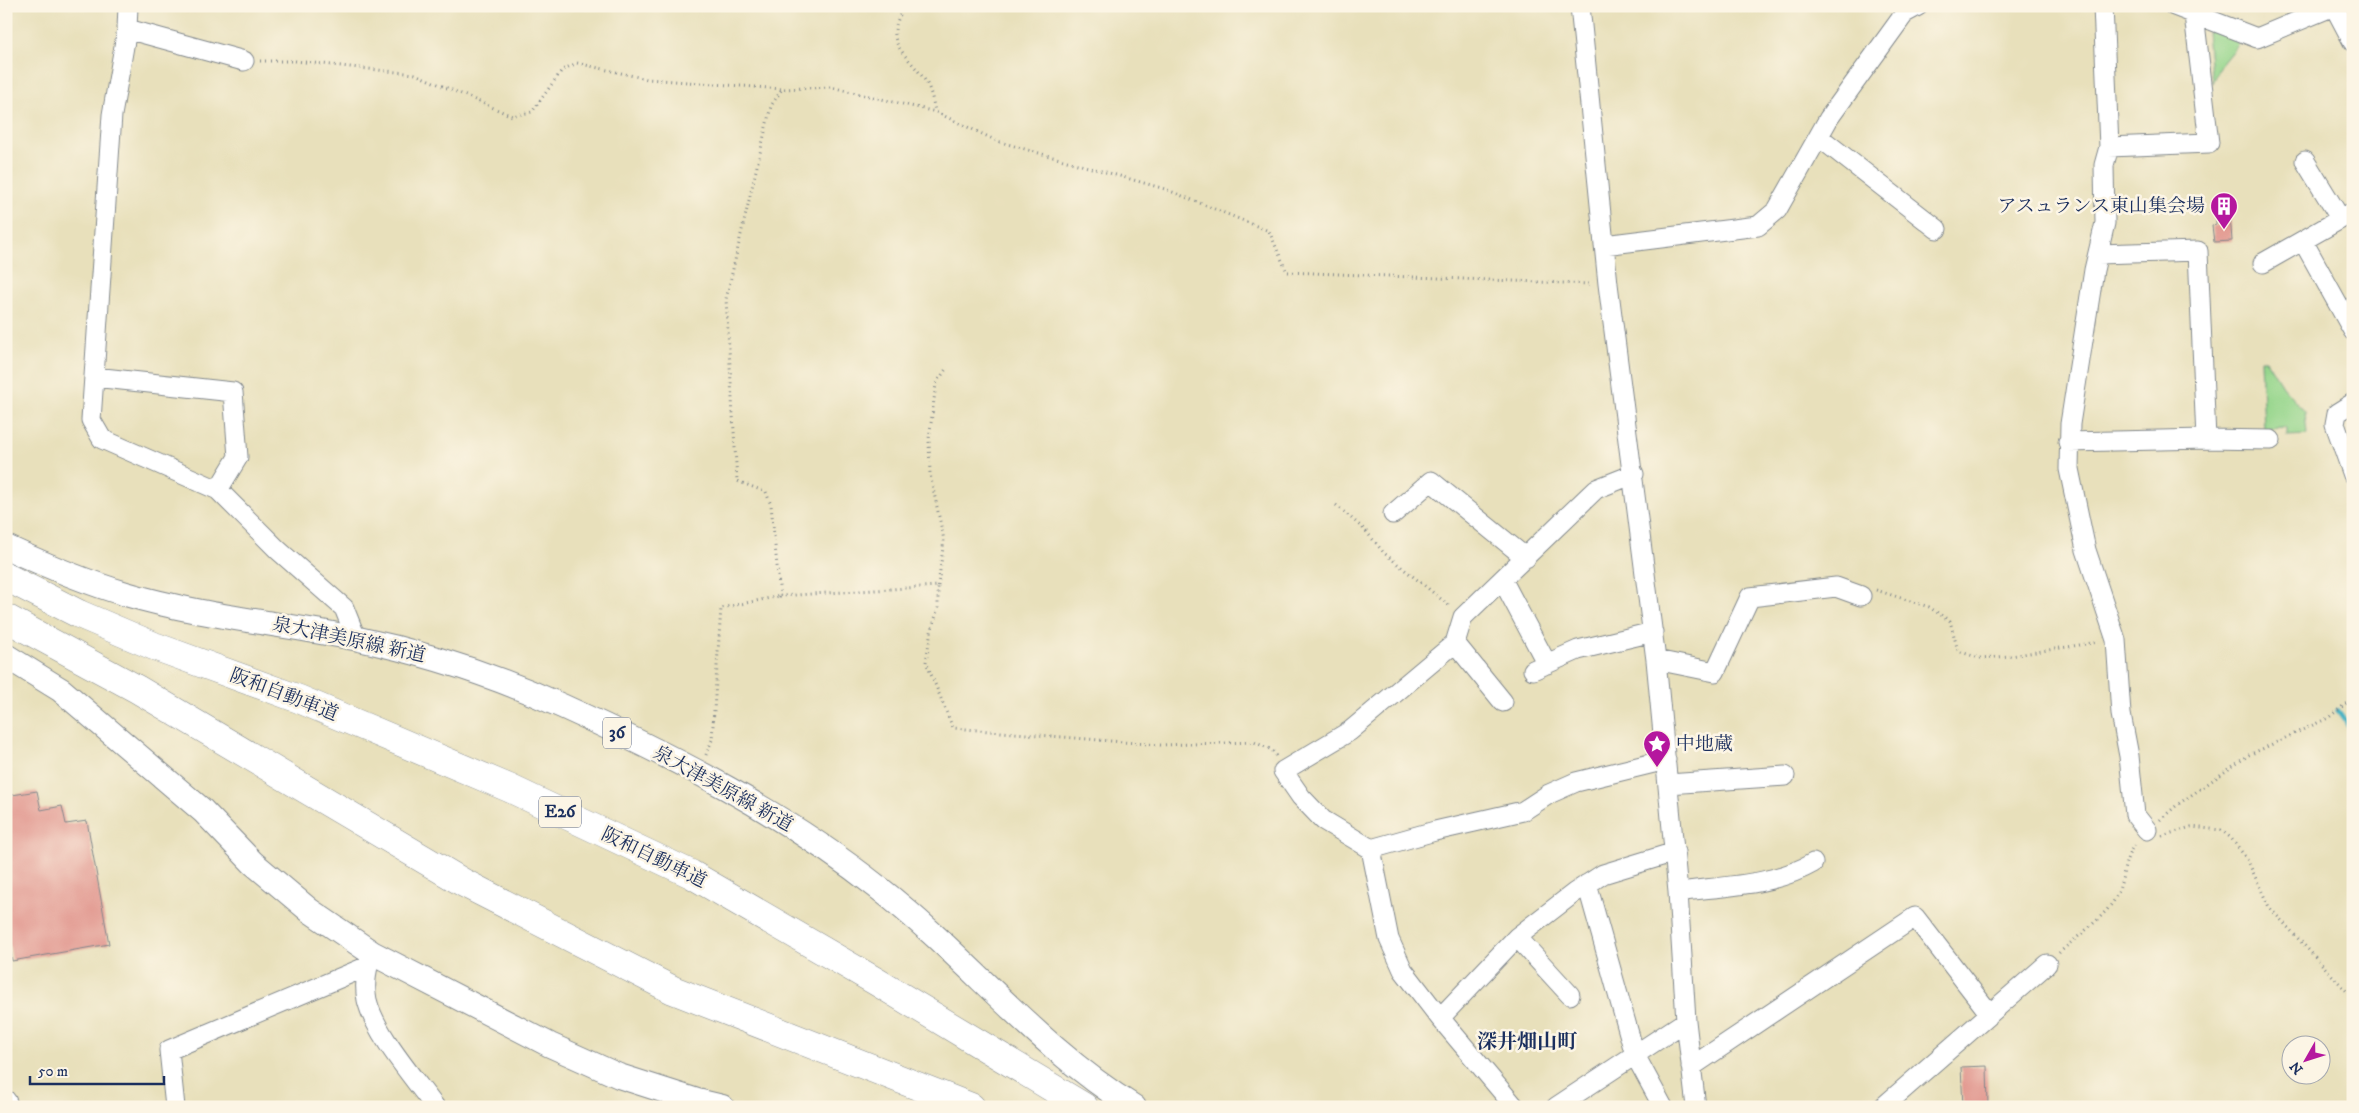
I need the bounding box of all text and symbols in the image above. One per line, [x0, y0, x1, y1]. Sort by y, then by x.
building icon: アスュランス東山集会場 [2209, 191, 2239, 230]
place label: アスュランス東山集会場 [1998, 195, 2205, 218]
street label: 泉大津美原線 新道 [270, 613, 428, 667]
street label: 阪和自動車道 [227, 664, 341, 726]
road number: 36 [603, 718, 631, 748]
place icon: 中地蔵 [1642, 729, 1672, 768]
place label: 中地蔵 [1676, 733, 1733, 756]
street label: 泉大津美原線 新道 [649, 741, 797, 837]
road number: E26 [539, 796, 581, 828]
street label: 阪和自動車道 [598, 823, 710, 893]
district label: 深井畑山町 [1477, 1030, 1578, 1055]
north arrow [2282, 1036, 2332, 1086]
scale bar [30, 1053, 164, 1085]
text: N [2286, 1057, 2307, 1078]
text: 50 m [38, 1062, 68, 1081]

